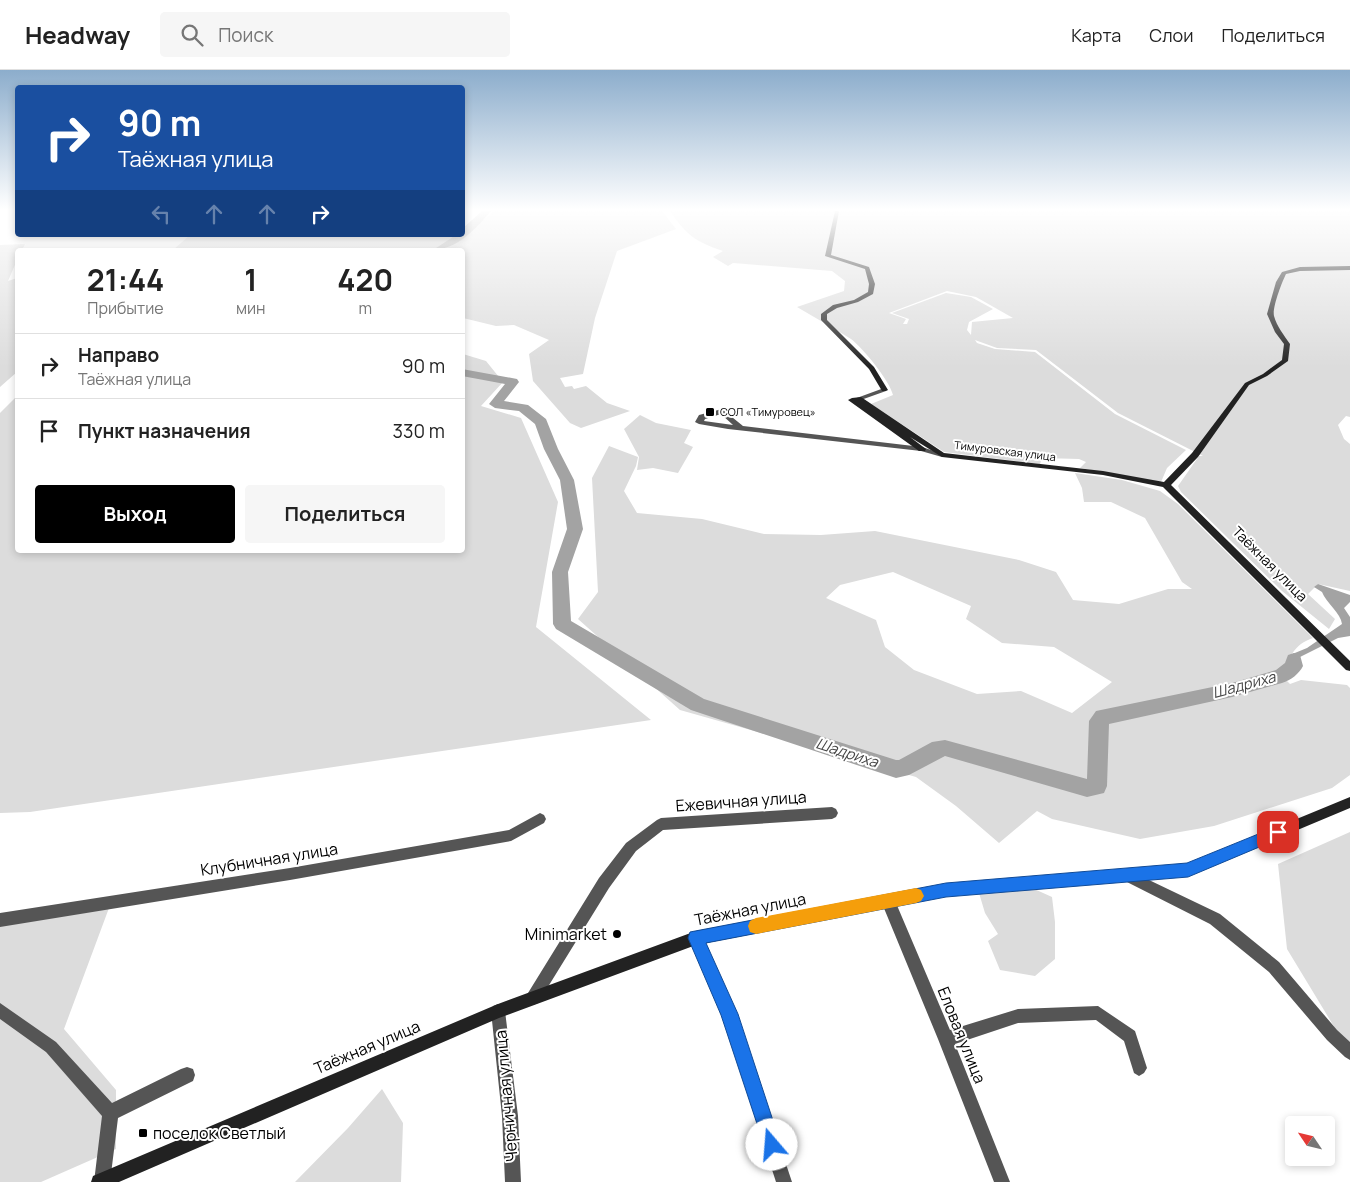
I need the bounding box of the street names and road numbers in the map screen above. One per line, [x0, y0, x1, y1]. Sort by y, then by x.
street label: Тимуровская улица [953, 437, 1057, 464]
street label: Таёжная улица [1229, 522, 1312, 605]
street label: Ежевичная улица [675, 785, 807, 817]
street label: Клубничная улица [199, 837, 339, 881]
street label: Таёжная улица [692, 887, 808, 931]
street label: Еловая улица [933, 983, 991, 1087]
street label: Таёжная улица [311, 1015, 423, 1079]
street label: Черничная улица [489, 1029, 523, 1163]

